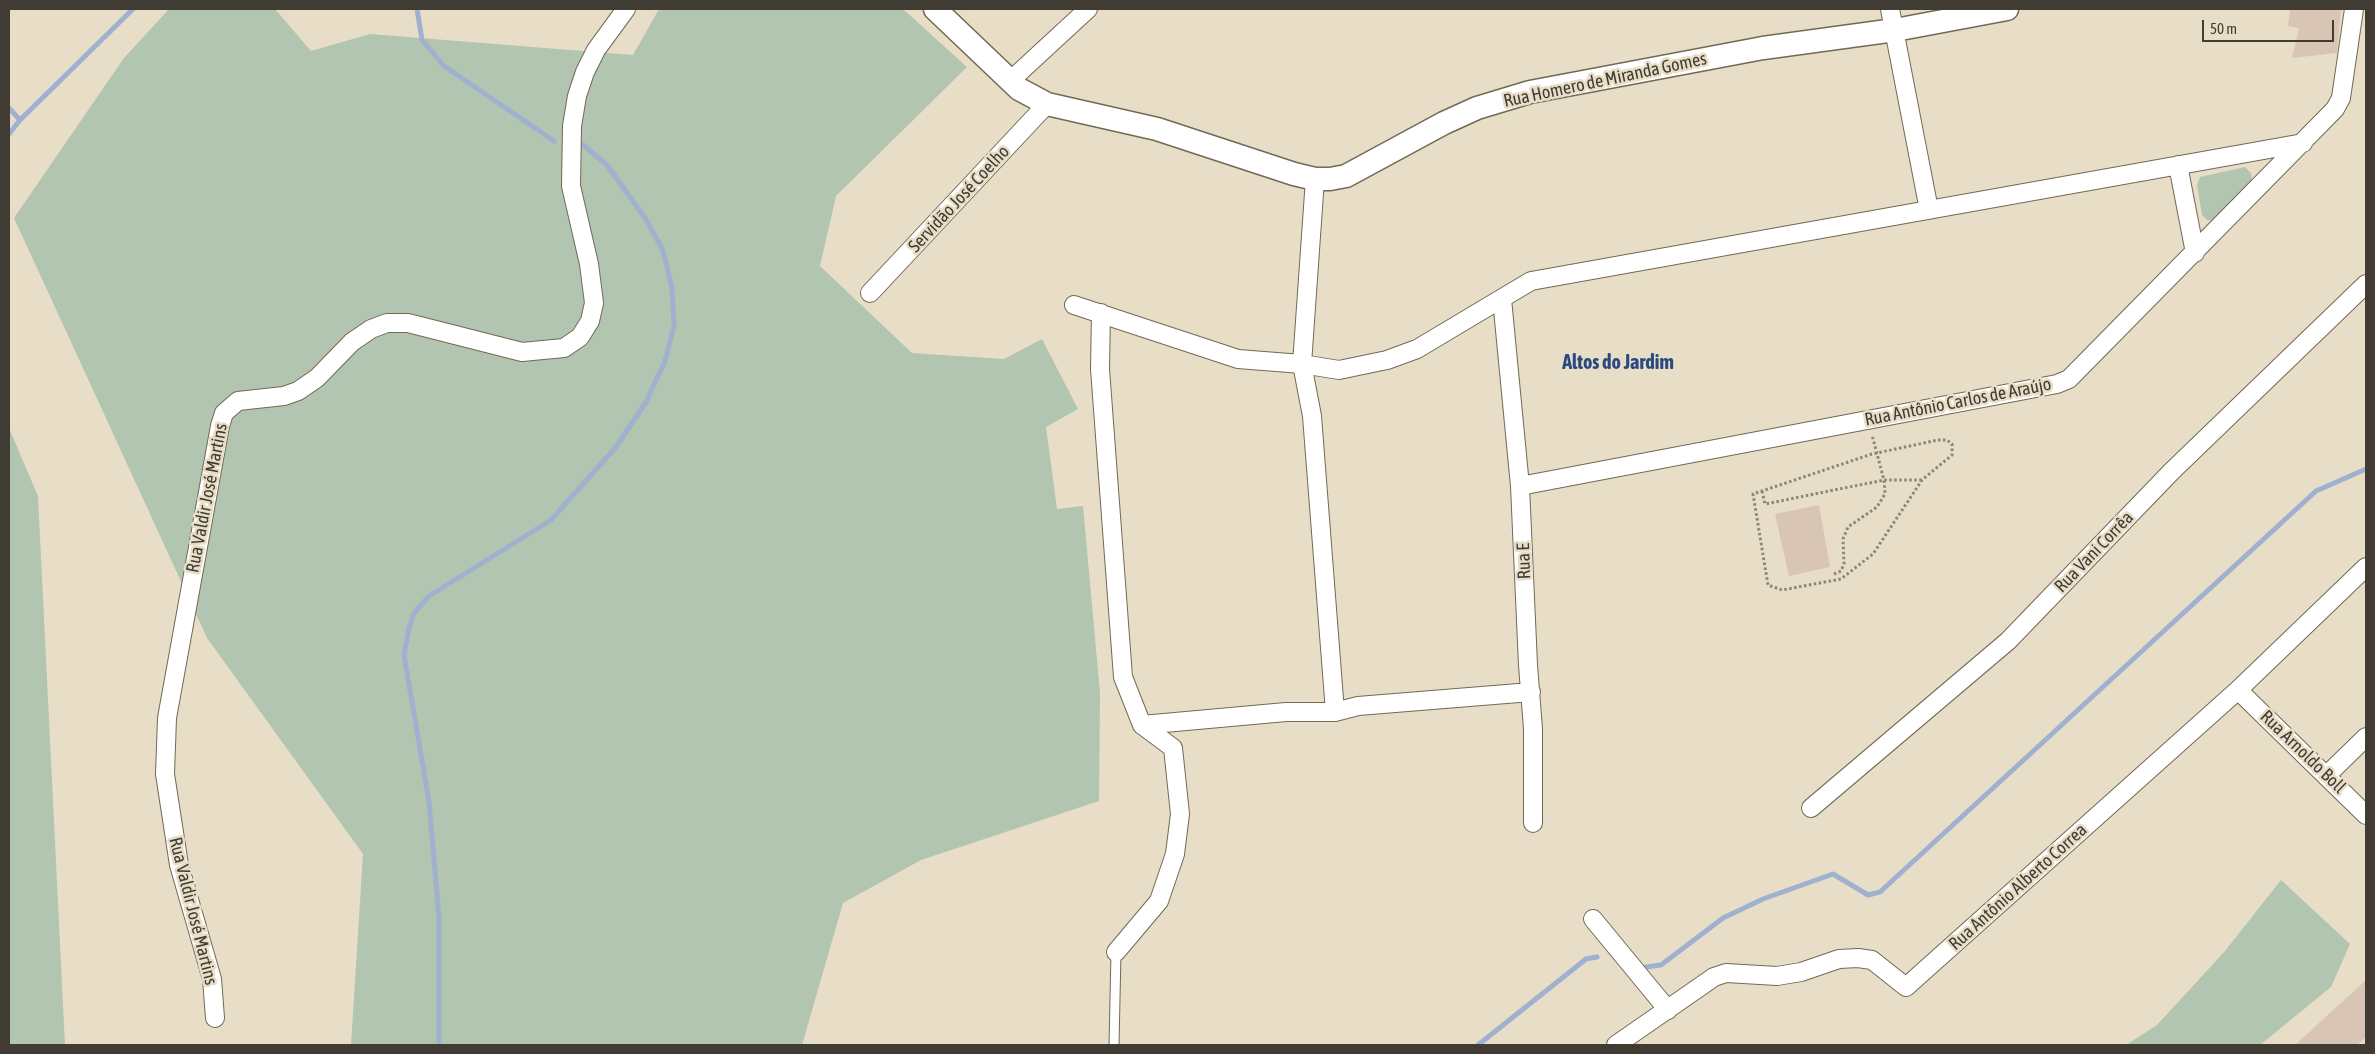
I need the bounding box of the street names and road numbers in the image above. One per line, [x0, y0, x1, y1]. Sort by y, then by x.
street label: Rua Homero de Miranda Gomes [1501, 48, 1709, 112]
street label: Servidão José Coelho [904, 141, 1014, 257]
street label: Rua Antônio Carlos de Araújo [1863, 373, 2053, 431]
street label: Rua Valdir José Martins [182, 422, 232, 574]
street label: Rua Vani Corrêa [2050, 507, 2138, 597]
street label: Rua E [1513, 543, 1535, 579]
street label: Rua Arnoldo Boll [2256, 706, 2350, 798]
street label: Rua Antônio Alberto Correa [1944, 819, 2092, 955]
street label: Rua Valdir José Martins [164, 835, 222, 987]

